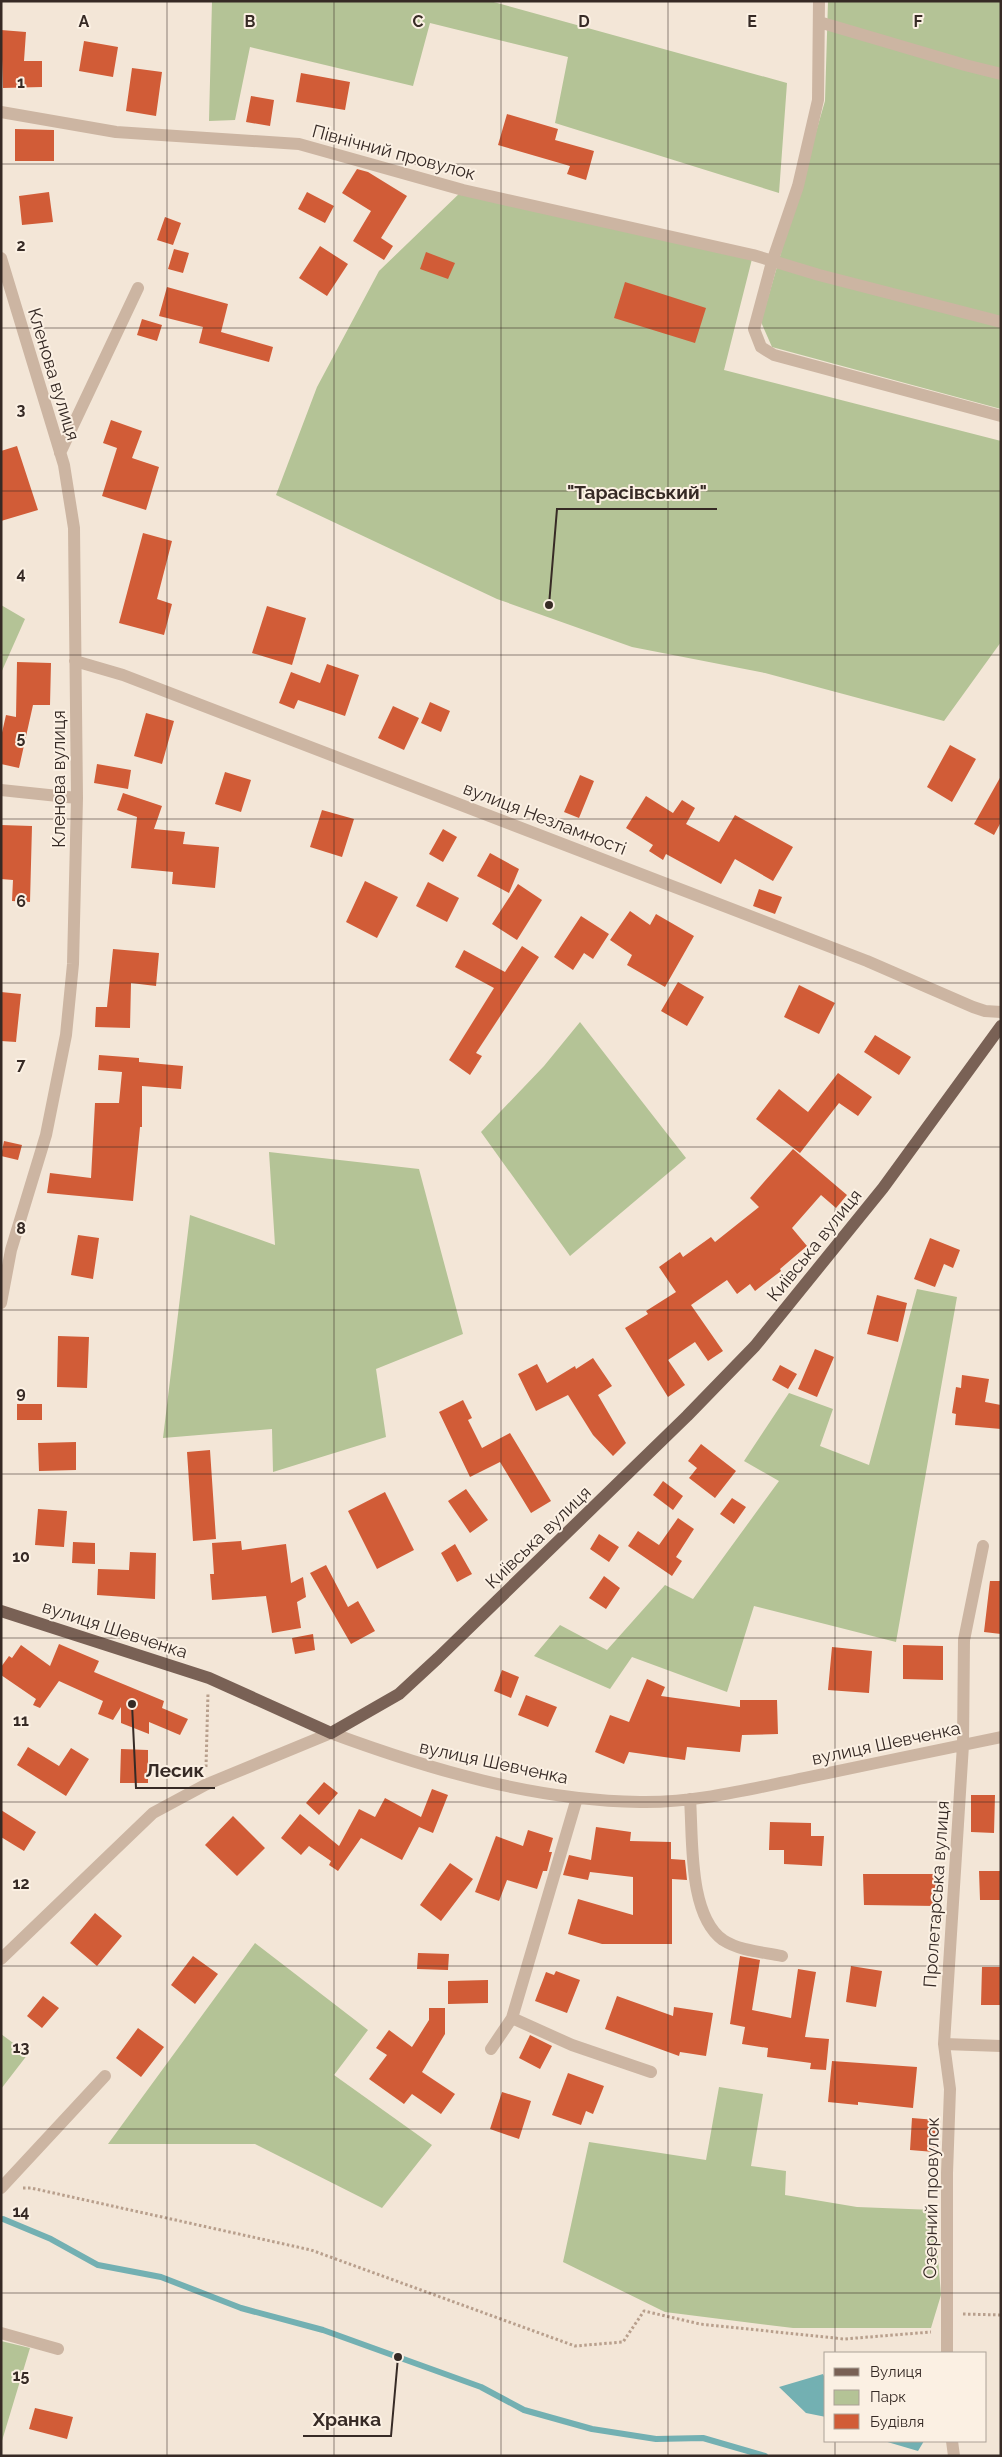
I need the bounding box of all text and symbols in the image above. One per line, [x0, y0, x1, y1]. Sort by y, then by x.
text: A [79, 12, 90, 31]
text: B [245, 12, 256, 31]
text: C [413, 12, 424, 31]
text: D [578, 12, 590, 31]
text: E [747, 12, 757, 31]
text: F [913, 12, 923, 31]
text: 1 [17, 73, 25, 92]
street label: Північний провулок [310, 120, 478, 184]
text: 2 [16, 236, 26, 255]
street label: Кленова вулиця [24, 305, 84, 443]
text: 3 [17, 400, 26, 419]
callout: "Тарасівський" [557, 475, 717, 509]
text: "Тарасівський" [567, 481, 707, 503]
text: 4 [16, 564, 26, 583]
street label: Кленова вулиця [48, 710, 69, 848]
text: 5 [17, 728, 26, 747]
street label: вулиця Незламності [461, 777, 629, 859]
text: 6 [16, 892, 26, 911]
text: 7 [17, 1055, 26, 1074]
street label: Київська вулиця [762, 1185, 866, 1305]
text: 8 [16, 1219, 26, 1238]
text: 9 [16, 1383, 26, 1402]
street label: Київська вулиця [481, 1481, 595, 1593]
text: 10 [12, 1547, 30, 1566]
street label: вулиця Шевченка [40, 1596, 190, 1662]
text: 11 [13, 1711, 29, 1730]
street label: вулиця Шевченка [810, 1717, 962, 1769]
street label: вулиця Шевченка [418, 1736, 570, 1788]
callout: Лесик [136, 1754, 215, 1788]
text: Лесик [146, 1759, 204, 1781]
street label: Пролетарська вулиця [919, 1800, 953, 1988]
text: 12 [13, 1874, 29, 1893]
text: 13 [13, 2038, 29, 2057]
street label: Озерний провулок [919, 2117, 943, 2279]
text: 14 [12, 2202, 30, 2221]
legend [824, 2352, 987, 2442]
text: Вулиця [870, 2363, 922, 2381]
text: 15 [13, 2366, 30, 2385]
text: Парк [870, 2388, 906, 2406]
callout: Хранка [303, 2402, 391, 2436]
text: Хранка [312, 2408, 381, 2430]
text: Будівля [870, 2413, 924, 2431]

